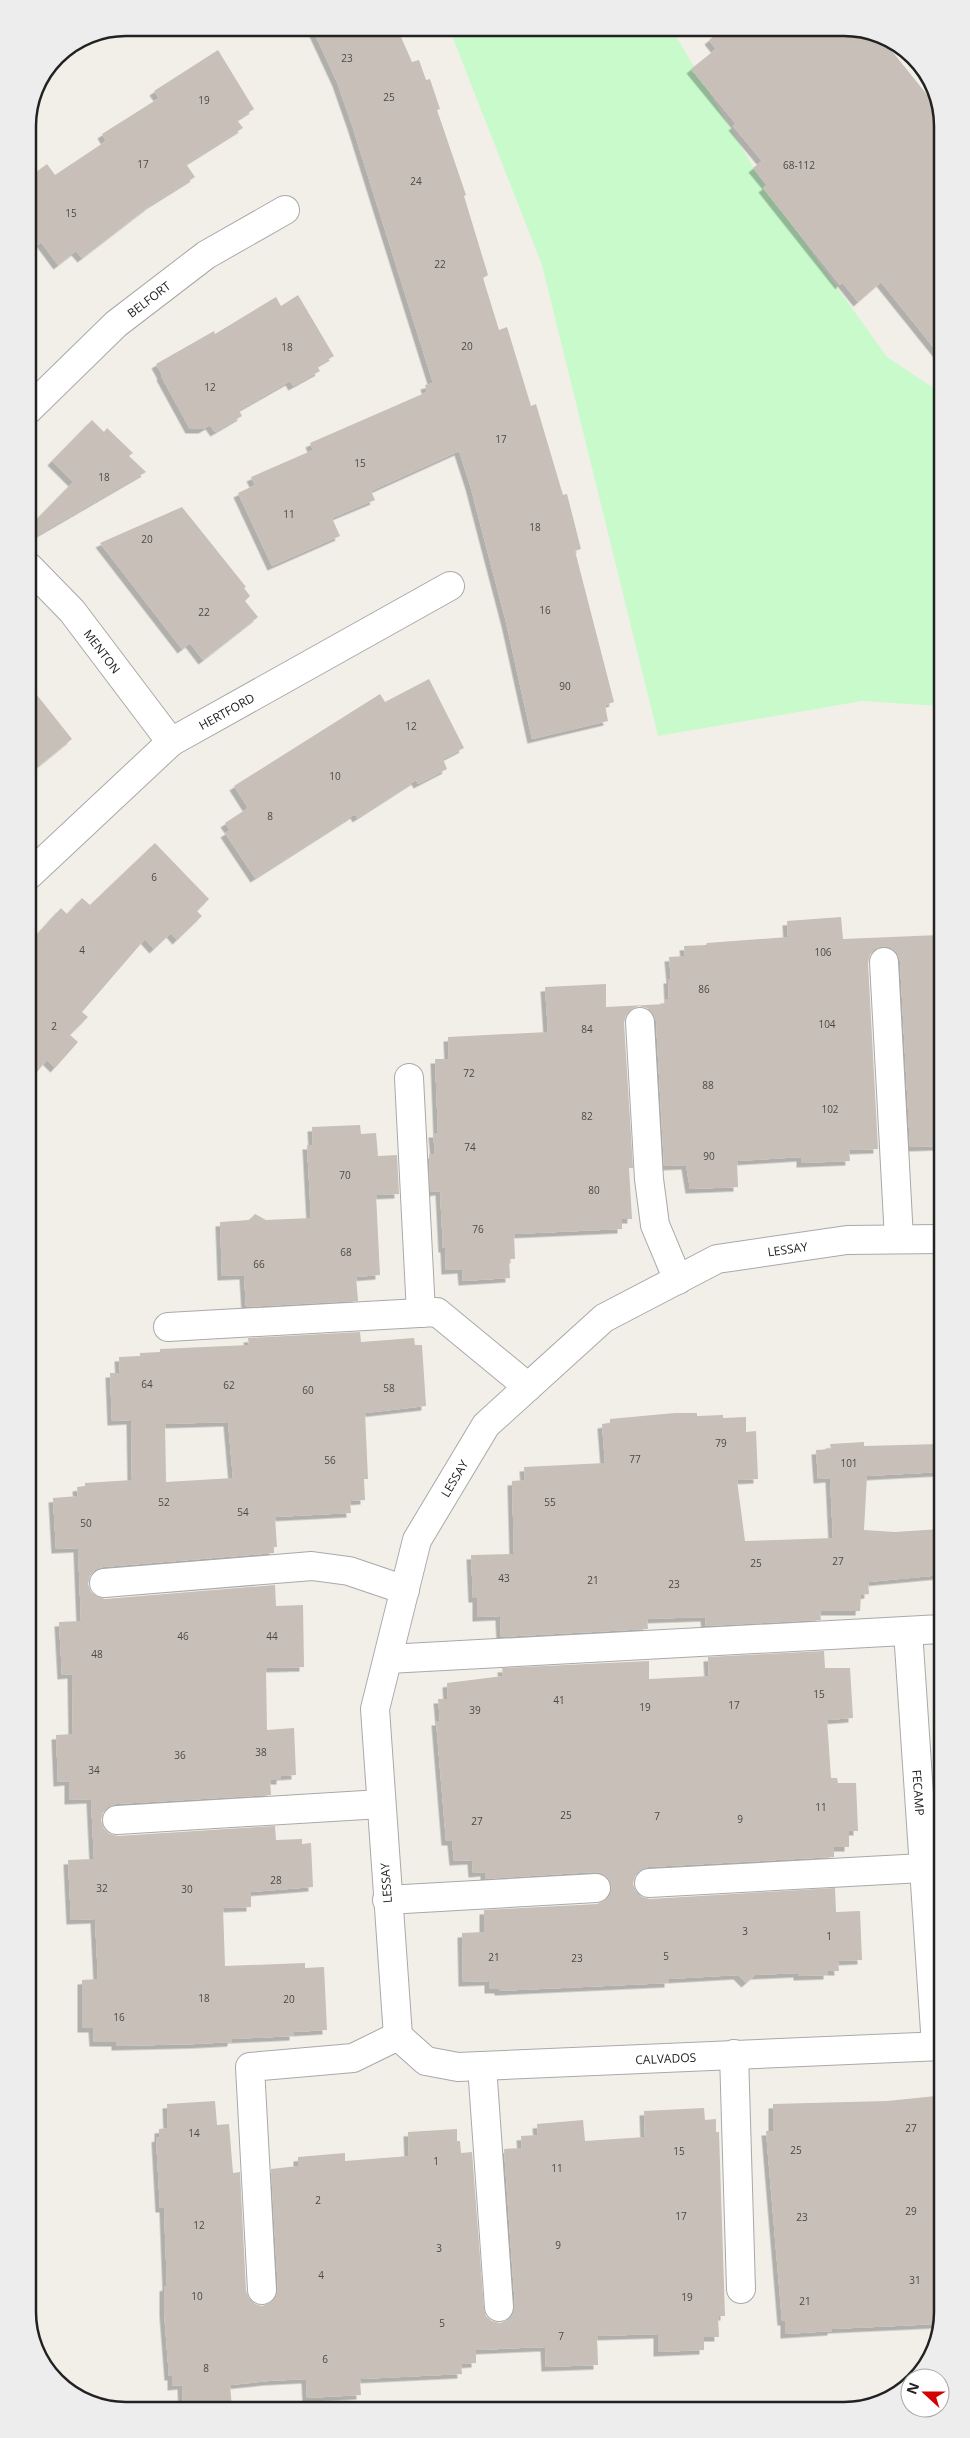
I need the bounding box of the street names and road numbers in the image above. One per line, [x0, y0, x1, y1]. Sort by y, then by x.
street label: BELFORT [123, 277, 174, 321]
street label: MENTON [80, 626, 125, 677]
street label: HERTFORD [196, 689, 257, 733]
street label: LESSAY [766, 1237, 809, 1260]
street label: LESSAY [436, 1456, 472, 1500]
street label: FECAMP [909, 1769, 929, 1816]
street label: LESSAY [376, 1862, 396, 1904]
street label: CALVADOS [635, 2048, 696, 2068]

